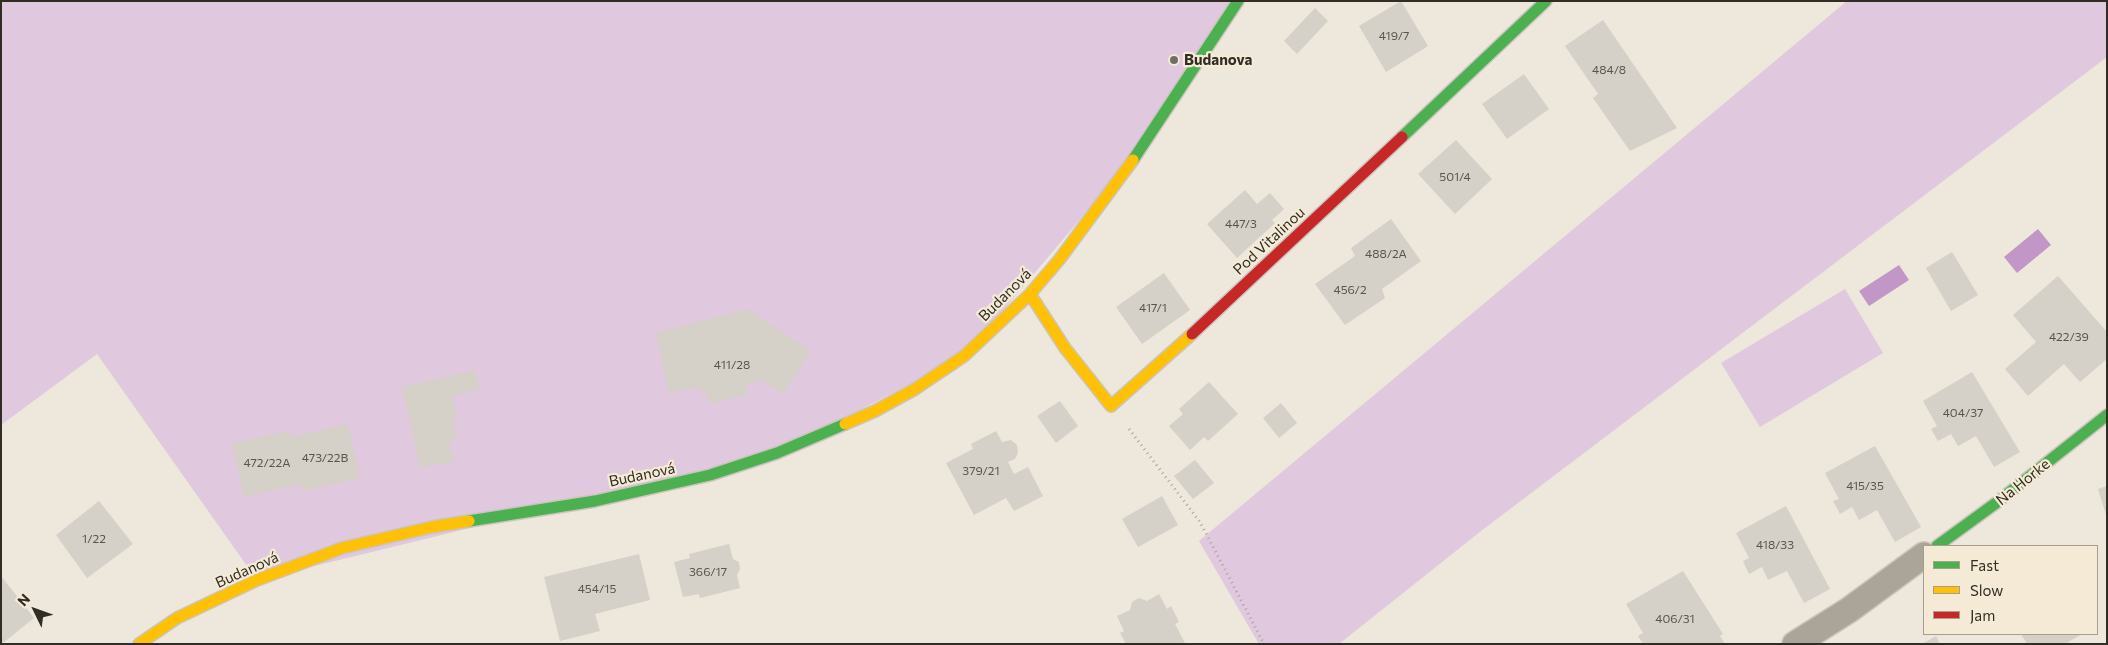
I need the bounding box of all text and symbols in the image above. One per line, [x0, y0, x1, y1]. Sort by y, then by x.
house number: 419/7 [1379, 29, 1409, 43]
place label: Budanova [1184, 51, 1252, 69]
marker: Budanova [1168, 54, 1180, 66]
house number: 484/8 [1592, 63, 1626, 77]
house number: 501/4 [1439, 170, 1471, 184]
street label: Pod Vitalinou [1229, 203, 1309, 279]
house number: 447/3 [1225, 217, 1257, 231]
house number: 488/2A [1365, 247, 1407, 261]
street label: Budanová [975, 265, 1035, 325]
house number: 456/2 [1333, 283, 1367, 297]
house number: 417/1 [1139, 301, 1167, 315]
house number: 422/39 [2049, 330, 2089, 344]
house number: 411/28 [714, 358, 750, 372]
house number: 404/37 [1943, 406, 1983, 420]
house number: 473/22B [302, 451, 348, 465]
street label: Na Horke [1992, 455, 2054, 509]
house number: 472/22A [244, 456, 290, 470]
street label: Budanová [607, 459, 677, 491]
house number: 379/21 [962, 464, 1000, 478]
house number: 415/35 [1846, 479, 1884, 493]
house number: 1/22 [82, 532, 106, 546]
house number: 418/33 [1756, 538, 1794, 552]
legend [1923, 545, 2098, 635]
street label: Budanová [213, 548, 281, 592]
text: Fast [1970, 556, 1999, 574]
house number: 366/17 [689, 565, 727, 579]
text: Slow [1970, 581, 2003, 599]
house number: 454/15 [578, 582, 616, 596]
north arrow [10, 585, 60, 635]
text: N [14, 590, 33, 609]
text: Jam [1970, 606, 1995, 624]
house number: 406/31 [1655, 612, 1695, 626]

